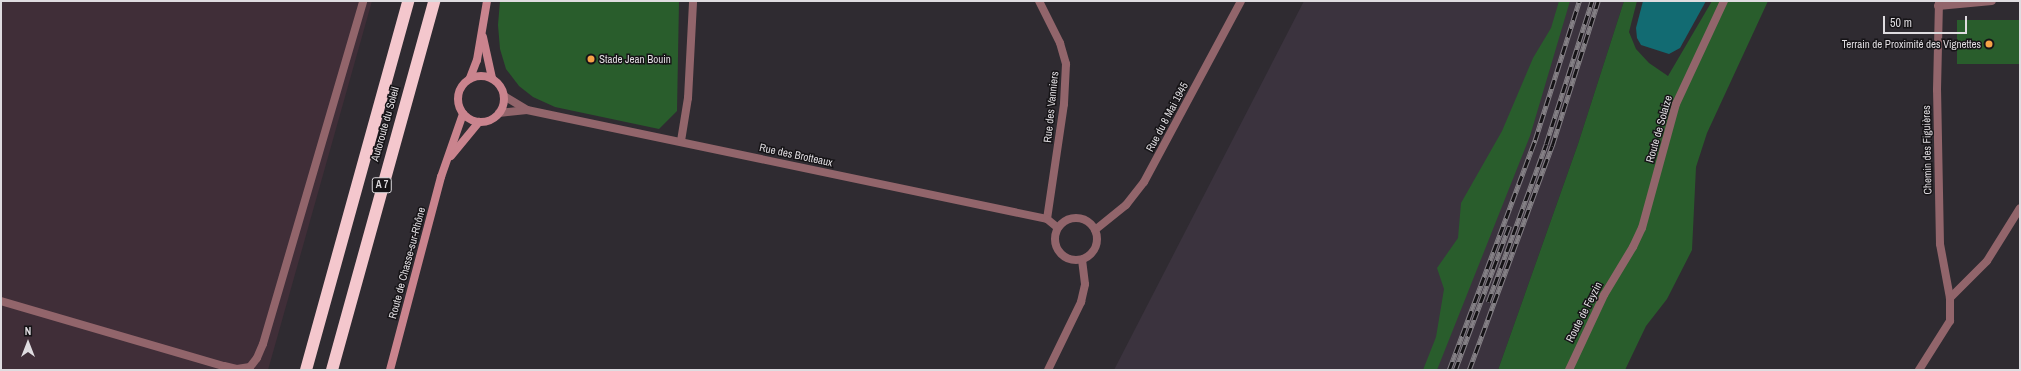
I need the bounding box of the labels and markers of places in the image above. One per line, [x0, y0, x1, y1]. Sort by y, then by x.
place label: Terrain de Proximité des Vignettes [1842, 37, 1981, 51]
marker: Terrain de Proximité des Vignettes [1984, 39, 1994, 49]
place label: Stade Jean Bouin [599, 52, 671, 66]
marker: Stade Jean Bouin [586, 54, 596, 64]

